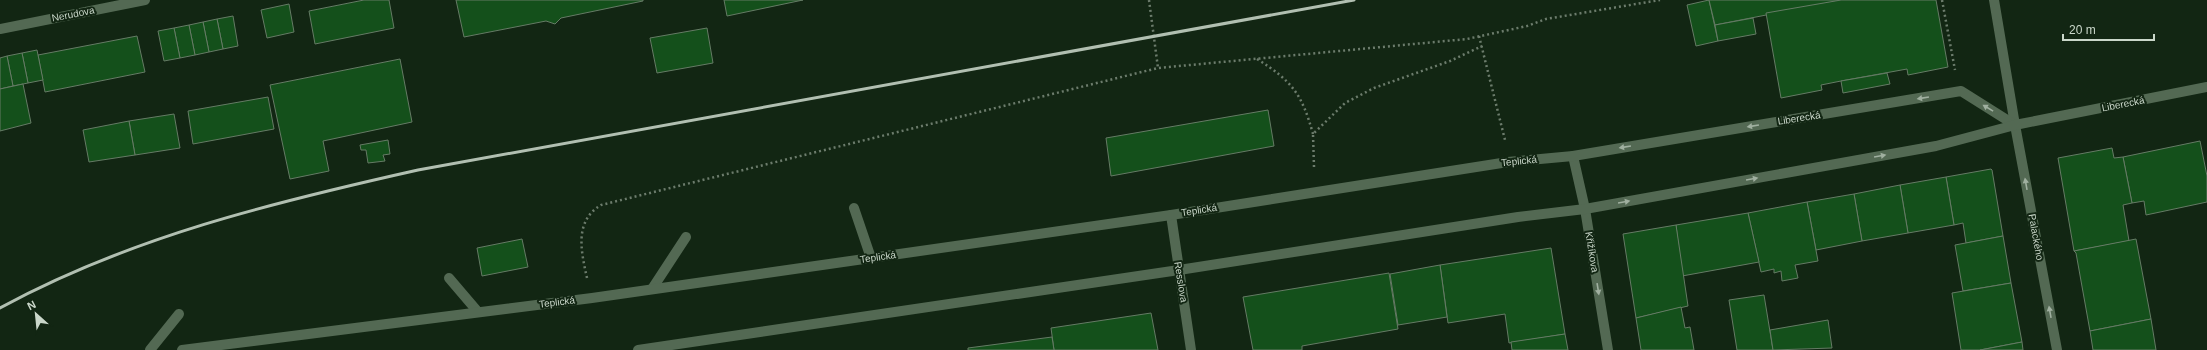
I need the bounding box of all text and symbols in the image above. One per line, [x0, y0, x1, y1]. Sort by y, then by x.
street label: Nerudova [51, 4, 96, 24]
scale bar [2063, 16, 2154, 42]
text: 20 m [2069, 23, 2096, 37]
street label: Liberecká [2101, 94, 2146, 114]
one-way arrow [1916, 95, 1929, 101]
one-way arrow [1983, 104, 1993, 112]
street label: Liberecká [1777, 109, 1822, 127]
one-way arrow [1747, 123, 1759, 129]
one-way arrow [1618, 144, 1631, 150]
one-way arrow [1874, 153, 1886, 159]
street label: Teplická [1500, 154, 1538, 168]
one-way arrow [1746, 176, 1758, 182]
one-way arrow [2023, 178, 2029, 190]
one-way arrow [1618, 199, 1630, 205]
street label: Teplická [1180, 202, 1218, 218]
street label: Palackého [2027, 213, 2046, 261]
street label: Křižíkova [1583, 231, 1601, 274]
street label: Teplická [859, 249, 897, 265]
street label: Resslova [1172, 261, 1190, 304]
one-way arrow [1595, 283, 1601, 295]
north arrow [16, 294, 56, 334]
street label: Teplická [538, 294, 576, 310]
text: N [25, 298, 38, 312]
one-way arrow [2047, 306, 2053, 318]

